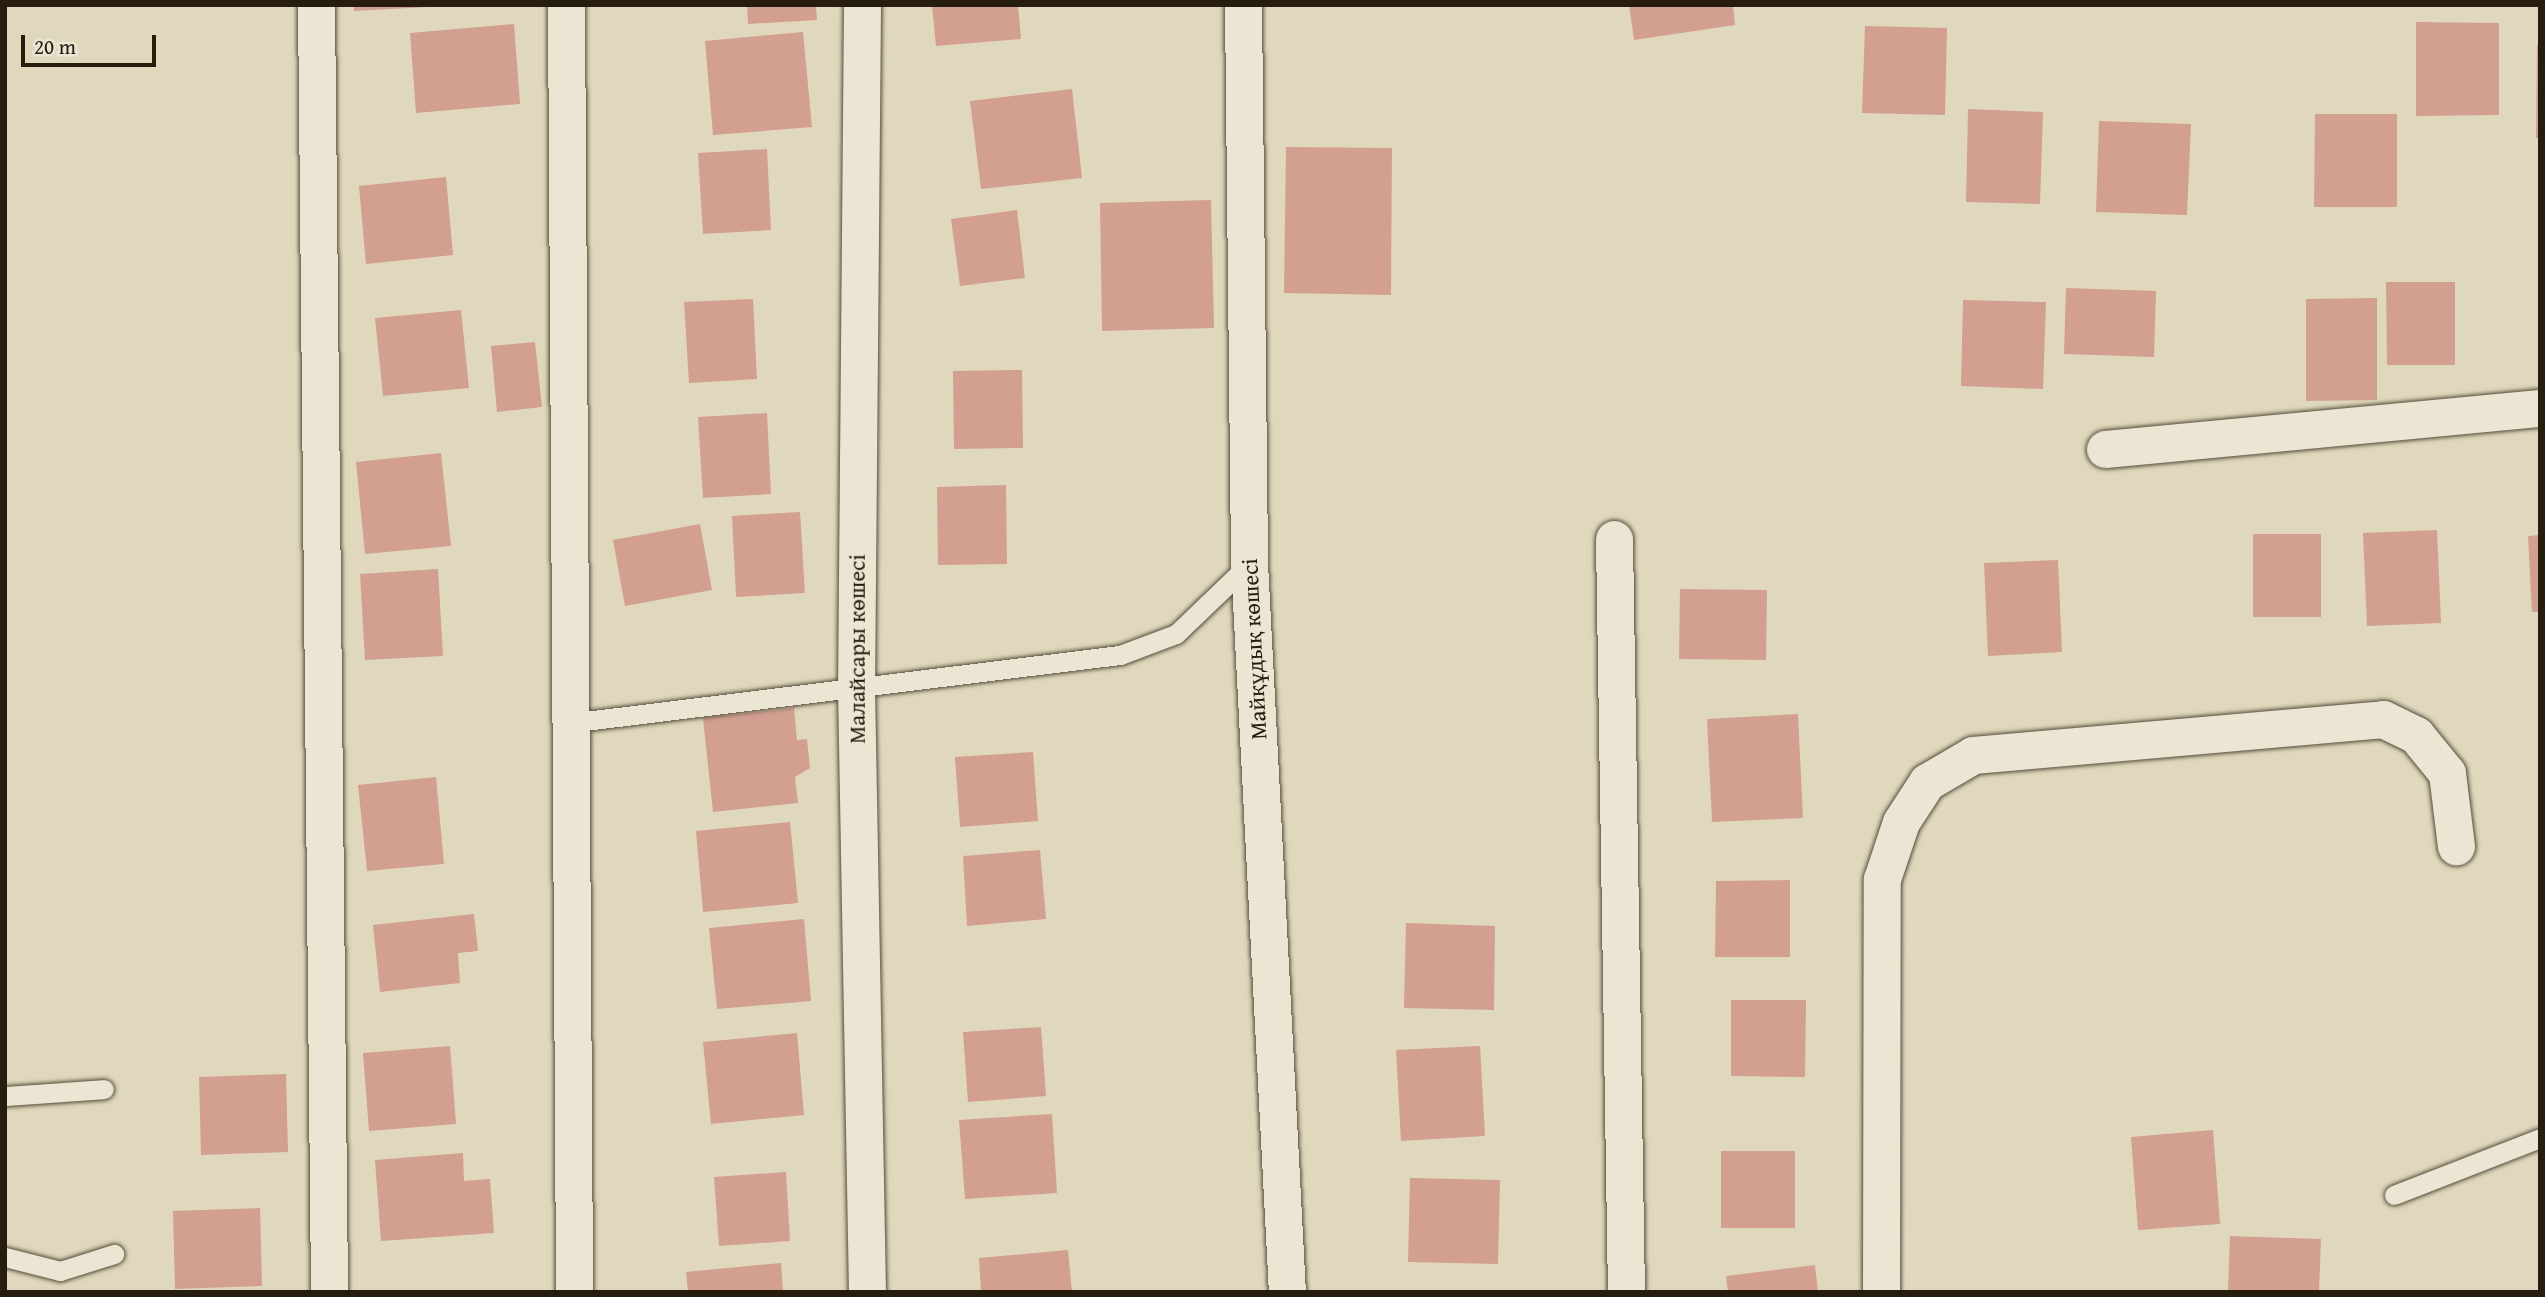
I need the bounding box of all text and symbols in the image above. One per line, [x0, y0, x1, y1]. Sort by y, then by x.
scale bar [24, 21, 159, 65]
text: 20 m [34, 31, 76, 62]
street label: Малайсары көшесі [843, 554, 871, 744]
street label: Майқұдық көшесі [1235, 558, 1273, 740]

